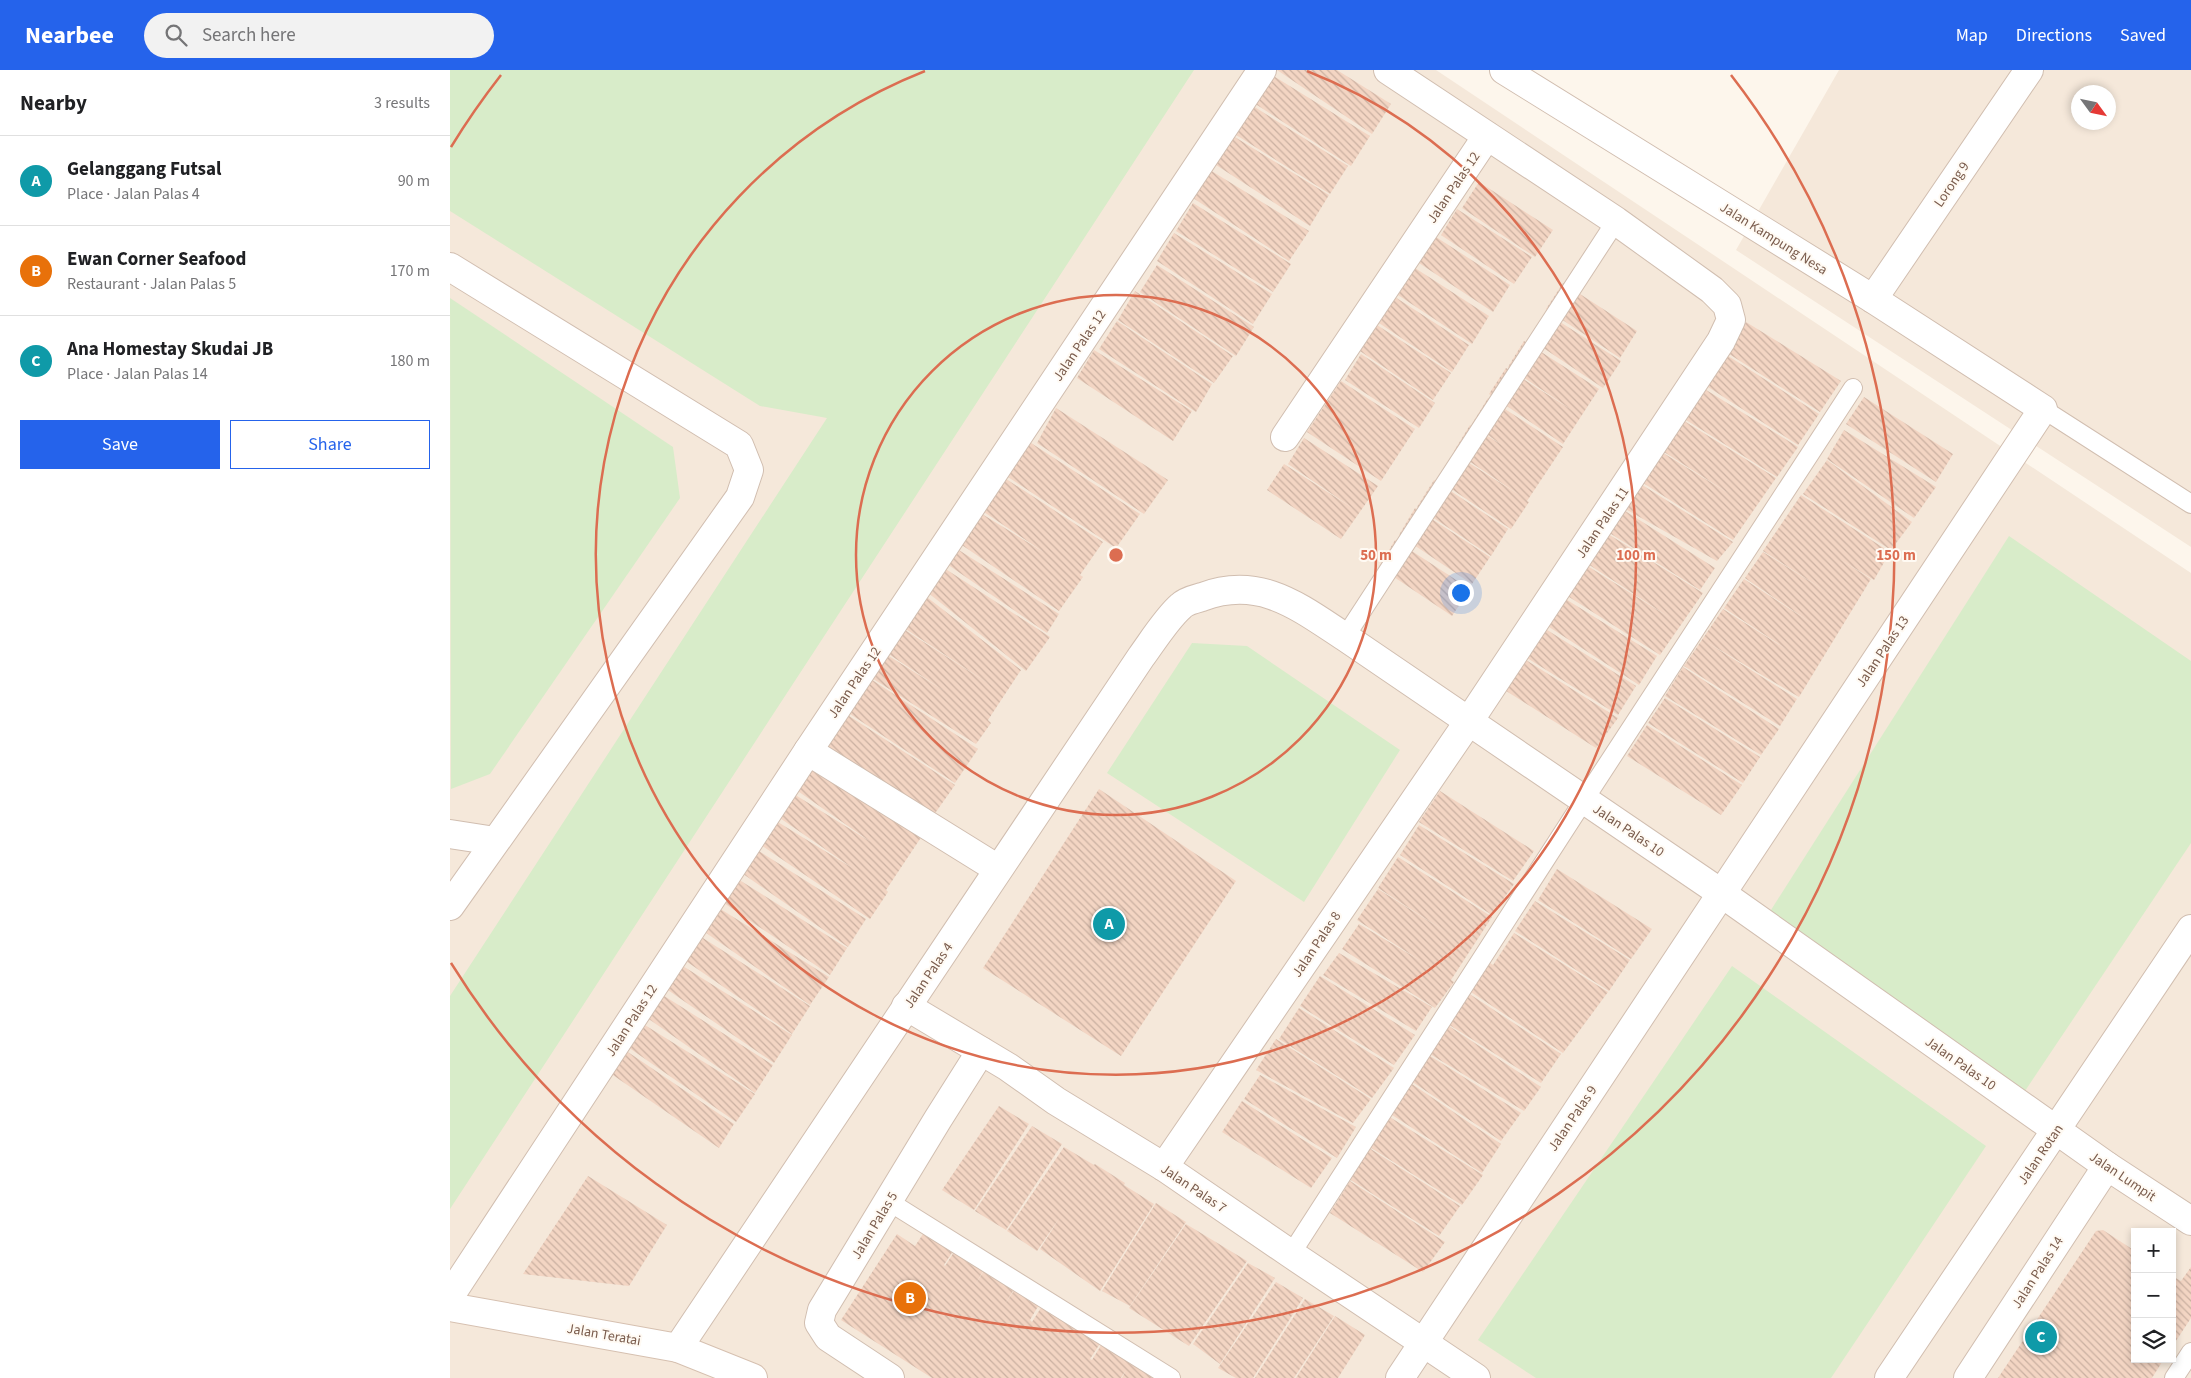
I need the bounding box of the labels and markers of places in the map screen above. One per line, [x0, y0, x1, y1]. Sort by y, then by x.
centre of rings [1107, 546, 1125, 564]
pin: A [1093, 905, 1125, 943]
pin: B [894, 1279, 926, 1317]
pin: C [2025, 1318, 2057, 1356]

